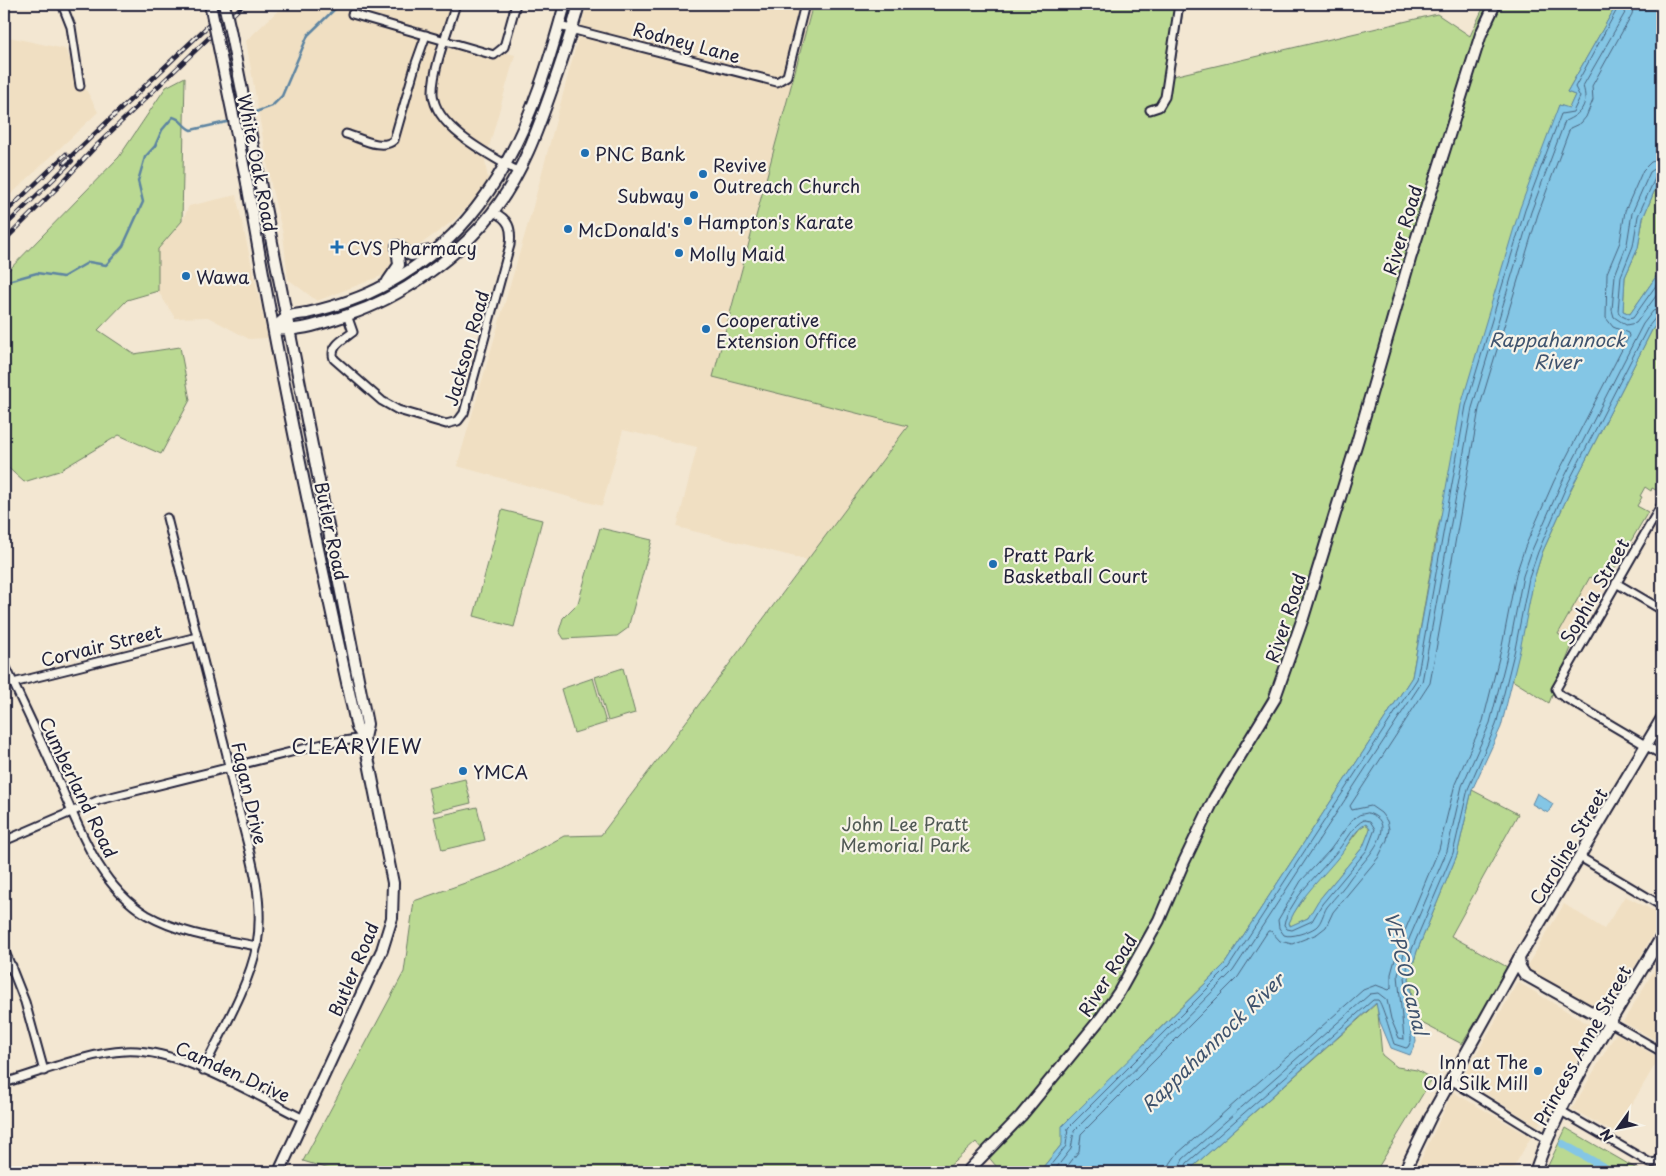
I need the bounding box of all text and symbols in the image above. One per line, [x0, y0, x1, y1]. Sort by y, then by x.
street label: Rodney Lane [630, 15, 744, 69]
street label: White Oak Road [231, 92, 285, 234]
place label: PNC Bank [595, 140, 686, 167]
marker: PNC Bank [579, 147, 591, 159]
place label: Revive Outreach Church [713, 151, 860, 199]
marker: Revive Outreach Church [697, 168, 709, 180]
place label: Subway [617, 182, 684, 209]
street label: River Road [1376, 182, 1428, 278]
marker: Subway [688, 189, 700, 201]
place label: Hampton's Karate [698, 208, 854, 235]
marker: Hampton's Karate [682, 215, 694, 227]
place label: McDonald's [578, 216, 679, 243]
marker: McDonald's [562, 223, 574, 235]
place label: CVS Pharmacy [347, 234, 477, 261]
place label: Molly Maid [689, 240, 785, 267]
marker: CVS Pharmacy [331, 241, 343, 253]
marker: Molly Maid [673, 247, 685, 259]
place label: Wawa [196, 263, 250, 290]
marker: Wawa [180, 270, 192, 282]
street label: Jackson Road [437, 287, 495, 409]
place label: Cooperative Extension Office [716, 306, 857, 354]
marker: Cooperative Extension Office [700, 323, 712, 335]
water label: Rappahannock River [1489, 325, 1626, 375]
street label: Butler Road [308, 479, 356, 583]
street label: Sophia Street [1553, 533, 1635, 649]
place label: Pratt Park Basketball Court [1003, 541, 1148, 589]
marker: Pratt Park Basketball Court [987, 558, 999, 570]
street label: River Road [1258, 570, 1312, 666]
street label: Corvair Street [38, 617, 164, 673]
street label: Cumberland Road [33, 712, 125, 862]
district label: CLEARVIEW [292, 731, 422, 761]
street label: Fagan Drive [225, 739, 275, 847]
place label: YMCA [473, 758, 528, 785]
marker: YMCA [457, 765, 469, 777]
street label: Caroline Street [1522, 782, 1614, 910]
park label: John Lee Pratt Memorial Park [840, 810, 970, 858]
water label: VEPCO Canal [1378, 908, 1437, 1040]
street label: Butler Road [321, 918, 385, 1020]
street label: River Road [1071, 928, 1143, 1022]
street label: Princess Anne Street [1527, 960, 1637, 1130]
water label: Rappahannock River [1134, 965, 1291, 1118]
street label: Camden Drive [171, 1034, 295, 1108]
place label: Inn at The Old Silk Mill [1423, 1048, 1528, 1096]
marker: Inn at The Old Silk Mill [1532, 1065, 1544, 1077]
north arrow [1594, 1104, 1644, 1154]
text: N [1595, 1125, 1619, 1146]

